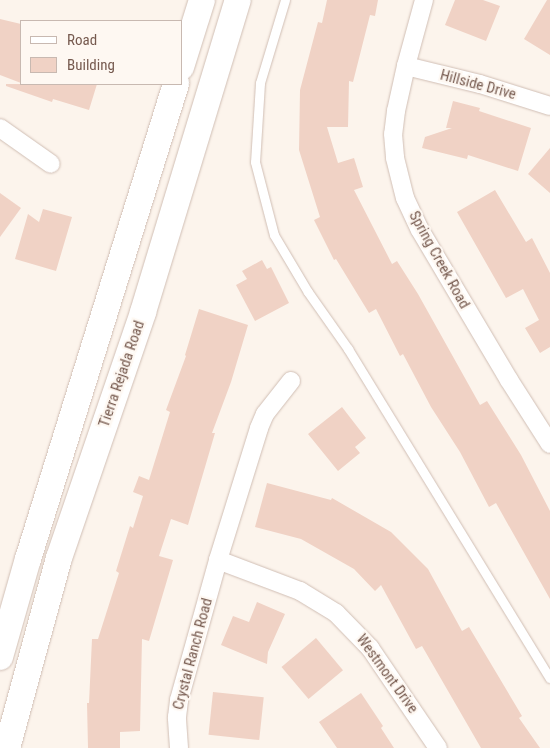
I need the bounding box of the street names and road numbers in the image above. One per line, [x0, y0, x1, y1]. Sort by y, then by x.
street label: Hillside Drive [438, 66, 518, 104]
street label: Spring Creek Road [405, 208, 473, 312]
street label: Tierra Rejada Road [95, 318, 149, 430]
street label: Crystal Ranch Road [169, 596, 217, 712]
street label: Westmont Drive [352, 631, 422, 717]

